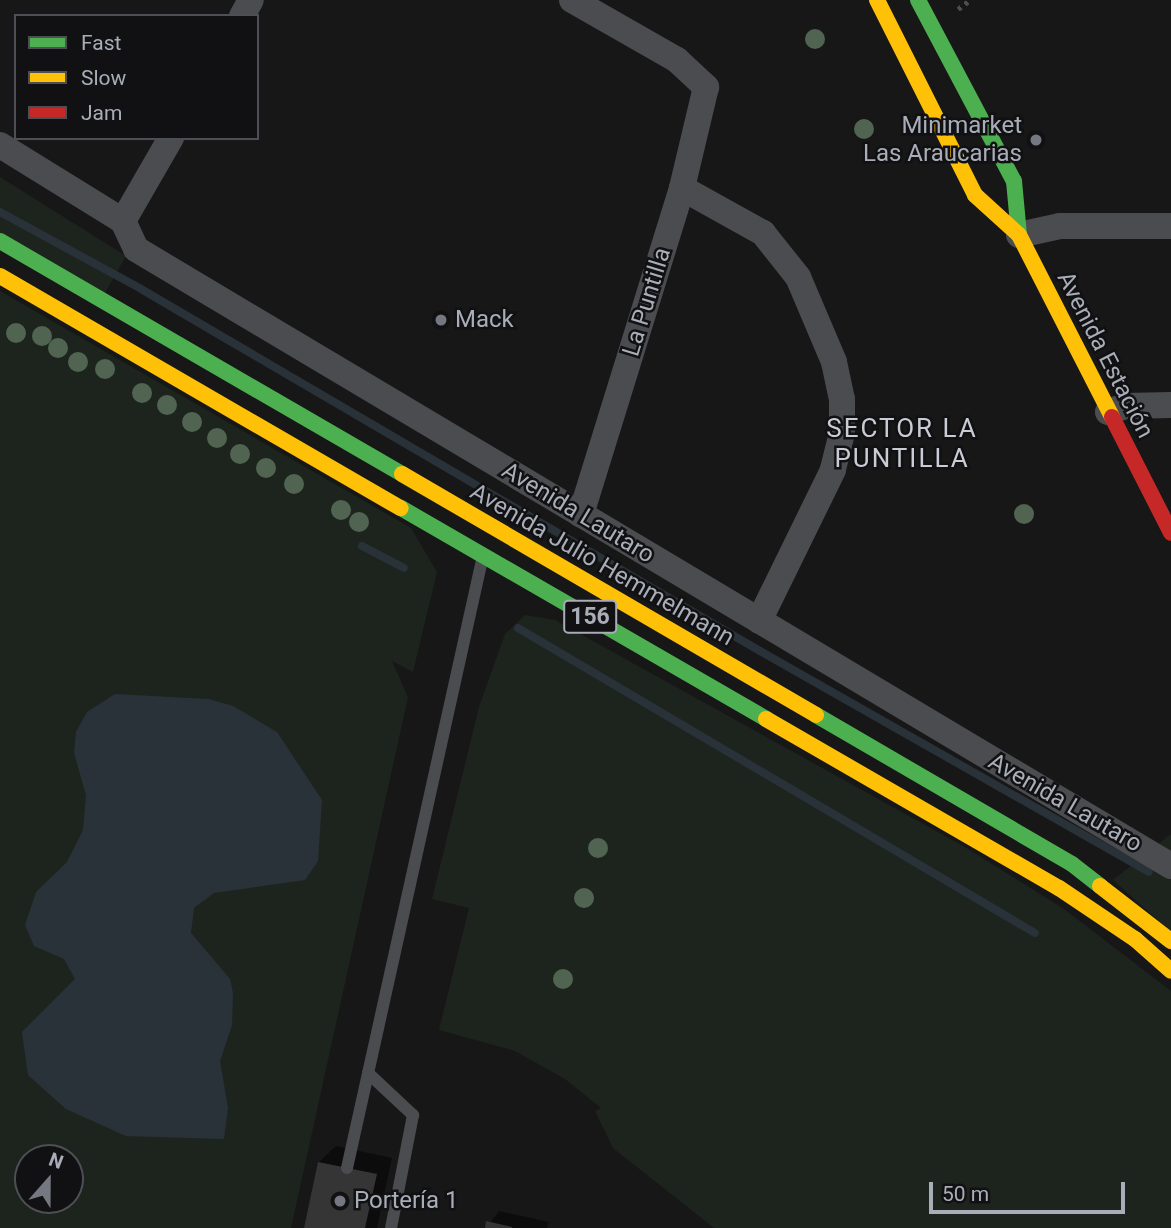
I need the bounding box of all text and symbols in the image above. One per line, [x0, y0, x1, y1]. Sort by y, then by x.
legend [14, 14, 259, 140]
text: Fast [81, 31, 121, 55]
text: Slow [81, 66, 126, 90]
text: Jam [81, 101, 122, 125]
place label: Minimarket Las Araucarias [863, 112, 1022, 168]
marker: Minimarket Las Araucarias [1028, 132, 1044, 148]
street label: La Puntilla [617, 244, 677, 360]
street label: Avenida Estación [1051, 267, 1159, 443]
place label: Mack [455, 306, 514, 334]
marker: Mack [433, 312, 449, 328]
district label: SECTOR LA PUNTILLA [827, 413, 977, 474]
street label: Avenida Lautaro [497, 456, 659, 570]
street label: Avenida Julio Hemmelmann [465, 478, 739, 652]
road number: 156 [562, 597, 618, 636]
street label: Avenida Lautaro [983, 747, 1147, 859]
north arrow [14, 1144, 84, 1214]
text: N [46, 1148, 66, 1174]
scale bar [933, 1168, 1129, 1212]
text: 50 m [942, 1182, 989, 1206]
place label: Portería 1 [354, 1187, 459, 1215]
marker: Portería 1 [332, 1193, 348, 1209]

